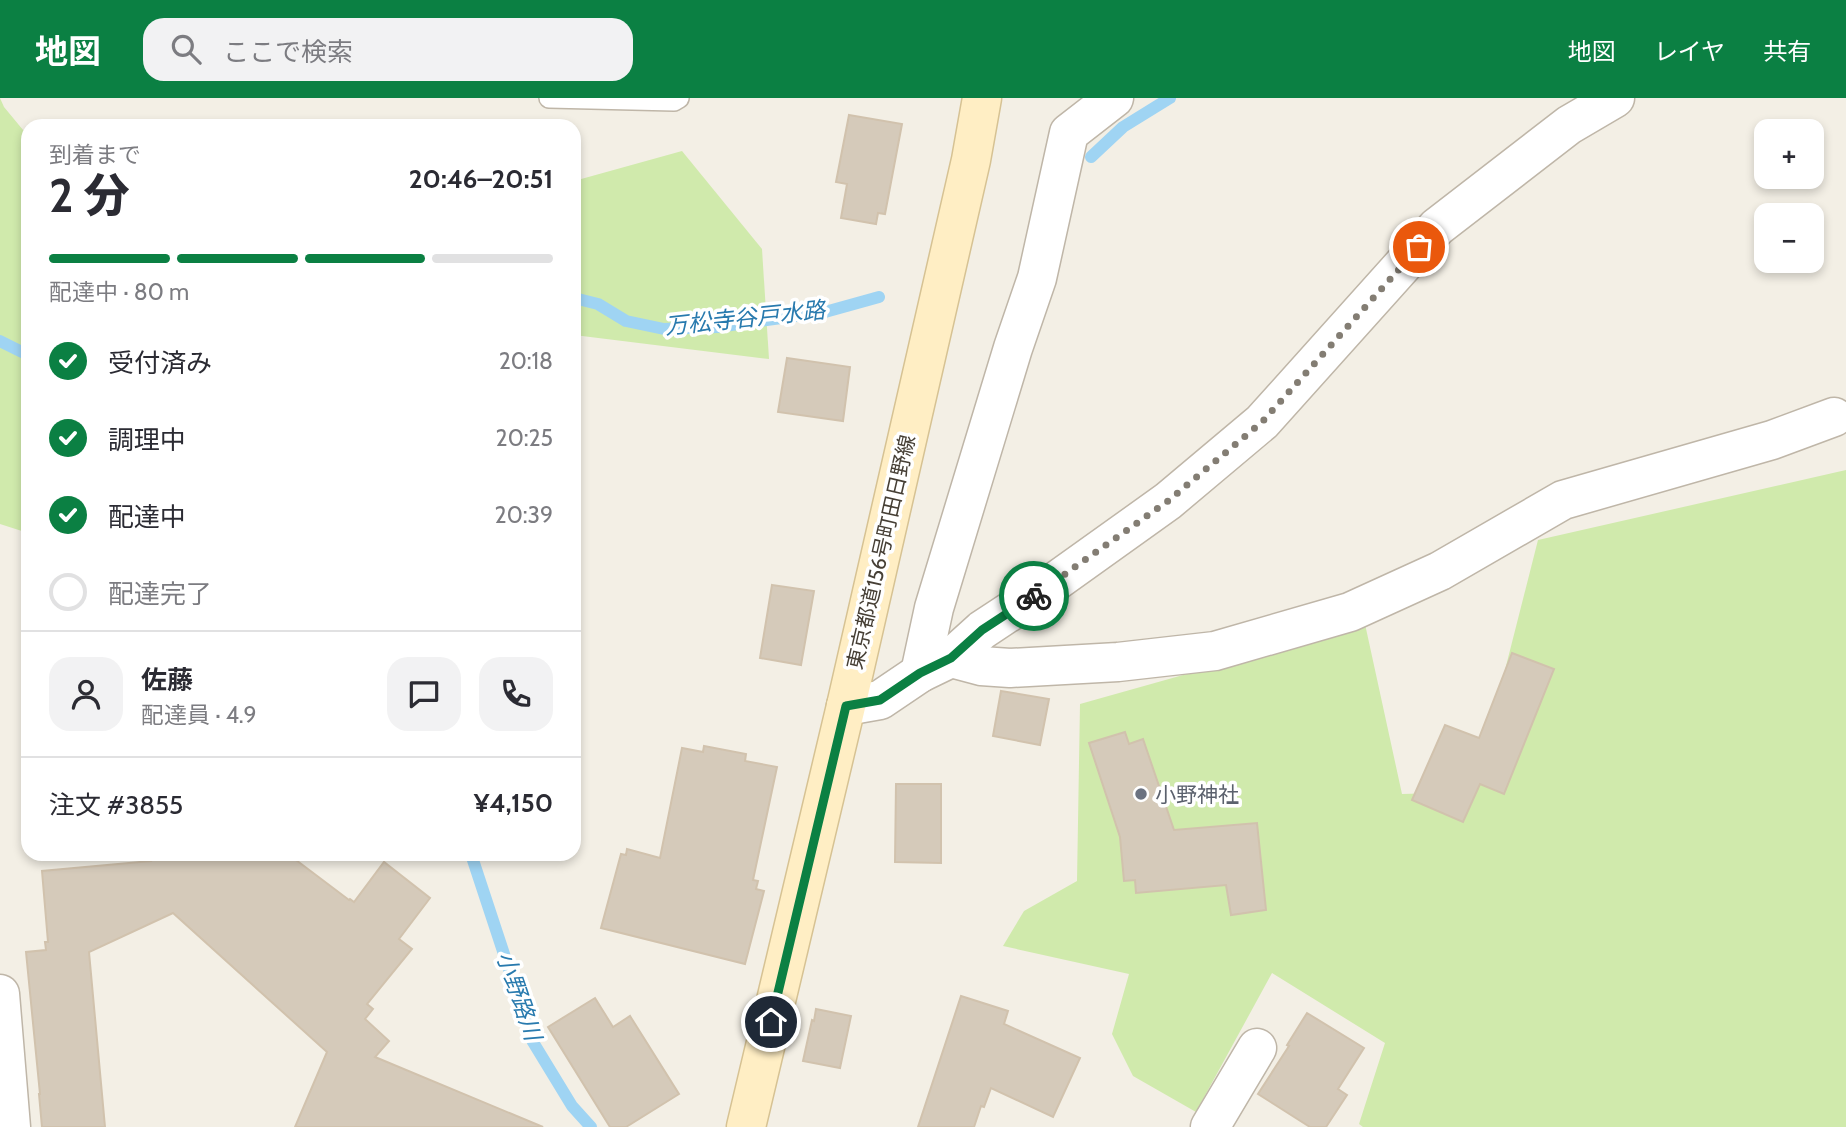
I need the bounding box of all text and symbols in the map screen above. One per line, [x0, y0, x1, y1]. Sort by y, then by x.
search box [143, 18, 633, 81]
icon: search [167, 30, 205, 68]
text: 地図 [35, 31, 101, 71]
text: ここで検索 [223, 36, 353, 68]
text: 地図 [1568, 37, 1616, 66]
text: レイヤ [1654, 37, 1725, 66]
text: 共有 [1763, 37, 1811, 66]
map controls [1754, 119, 1824, 273]
button: + [1754, 119, 1824, 189]
text: 到着まで [49, 141, 141, 169]
text: 20:46–20:51 [409, 163, 553, 195]
text: 2 分 [49, 168, 130, 224]
button: − [1754, 203, 1824, 273]
pin [1389, 217, 1449, 277]
icon: bag [1400, 228, 1438, 266]
text: 配達中 · 80 m [49, 278, 189, 306]
water label: 万松寺谷戸水路 [663, 295, 829, 340]
icon: check [49, 342, 87, 380]
text: 受付済み [108, 347, 212, 379]
text: 20:18 [499, 347, 553, 375]
icon: check [49, 419, 87, 457]
text: 調理中 [108, 424, 186, 456]
text: 20:25 [496, 424, 553, 452]
street label: 東京都道156号町田日野線 [842, 432, 920, 672]
icon: check [49, 496, 87, 534]
text: 配達中 [108, 501, 186, 533]
text: 20:39 [495, 501, 553, 529]
courier [999, 561, 1069, 631]
icon: bike [1015, 577, 1053, 615]
text: 配達完了 [108, 578, 212, 610]
button: person [49, 657, 123, 731]
button: chat [387, 657, 461, 731]
button: phone [479, 657, 553, 731]
text: 佐藤 [141, 664, 193, 696]
text: 配達員 · 4.9 [141, 701, 257, 729]
place label: 小野神社 [1155, 782, 1239, 807]
marker: 小野神社 [1133, 786, 1149, 802]
text: ¥4,150 [474, 787, 553, 819]
text: 注文 #3855 [49, 789, 183, 821]
water label: 小野路川 [491, 948, 548, 1047]
pin [741, 992, 801, 1052]
icon: home [752, 1003, 790, 1041]

